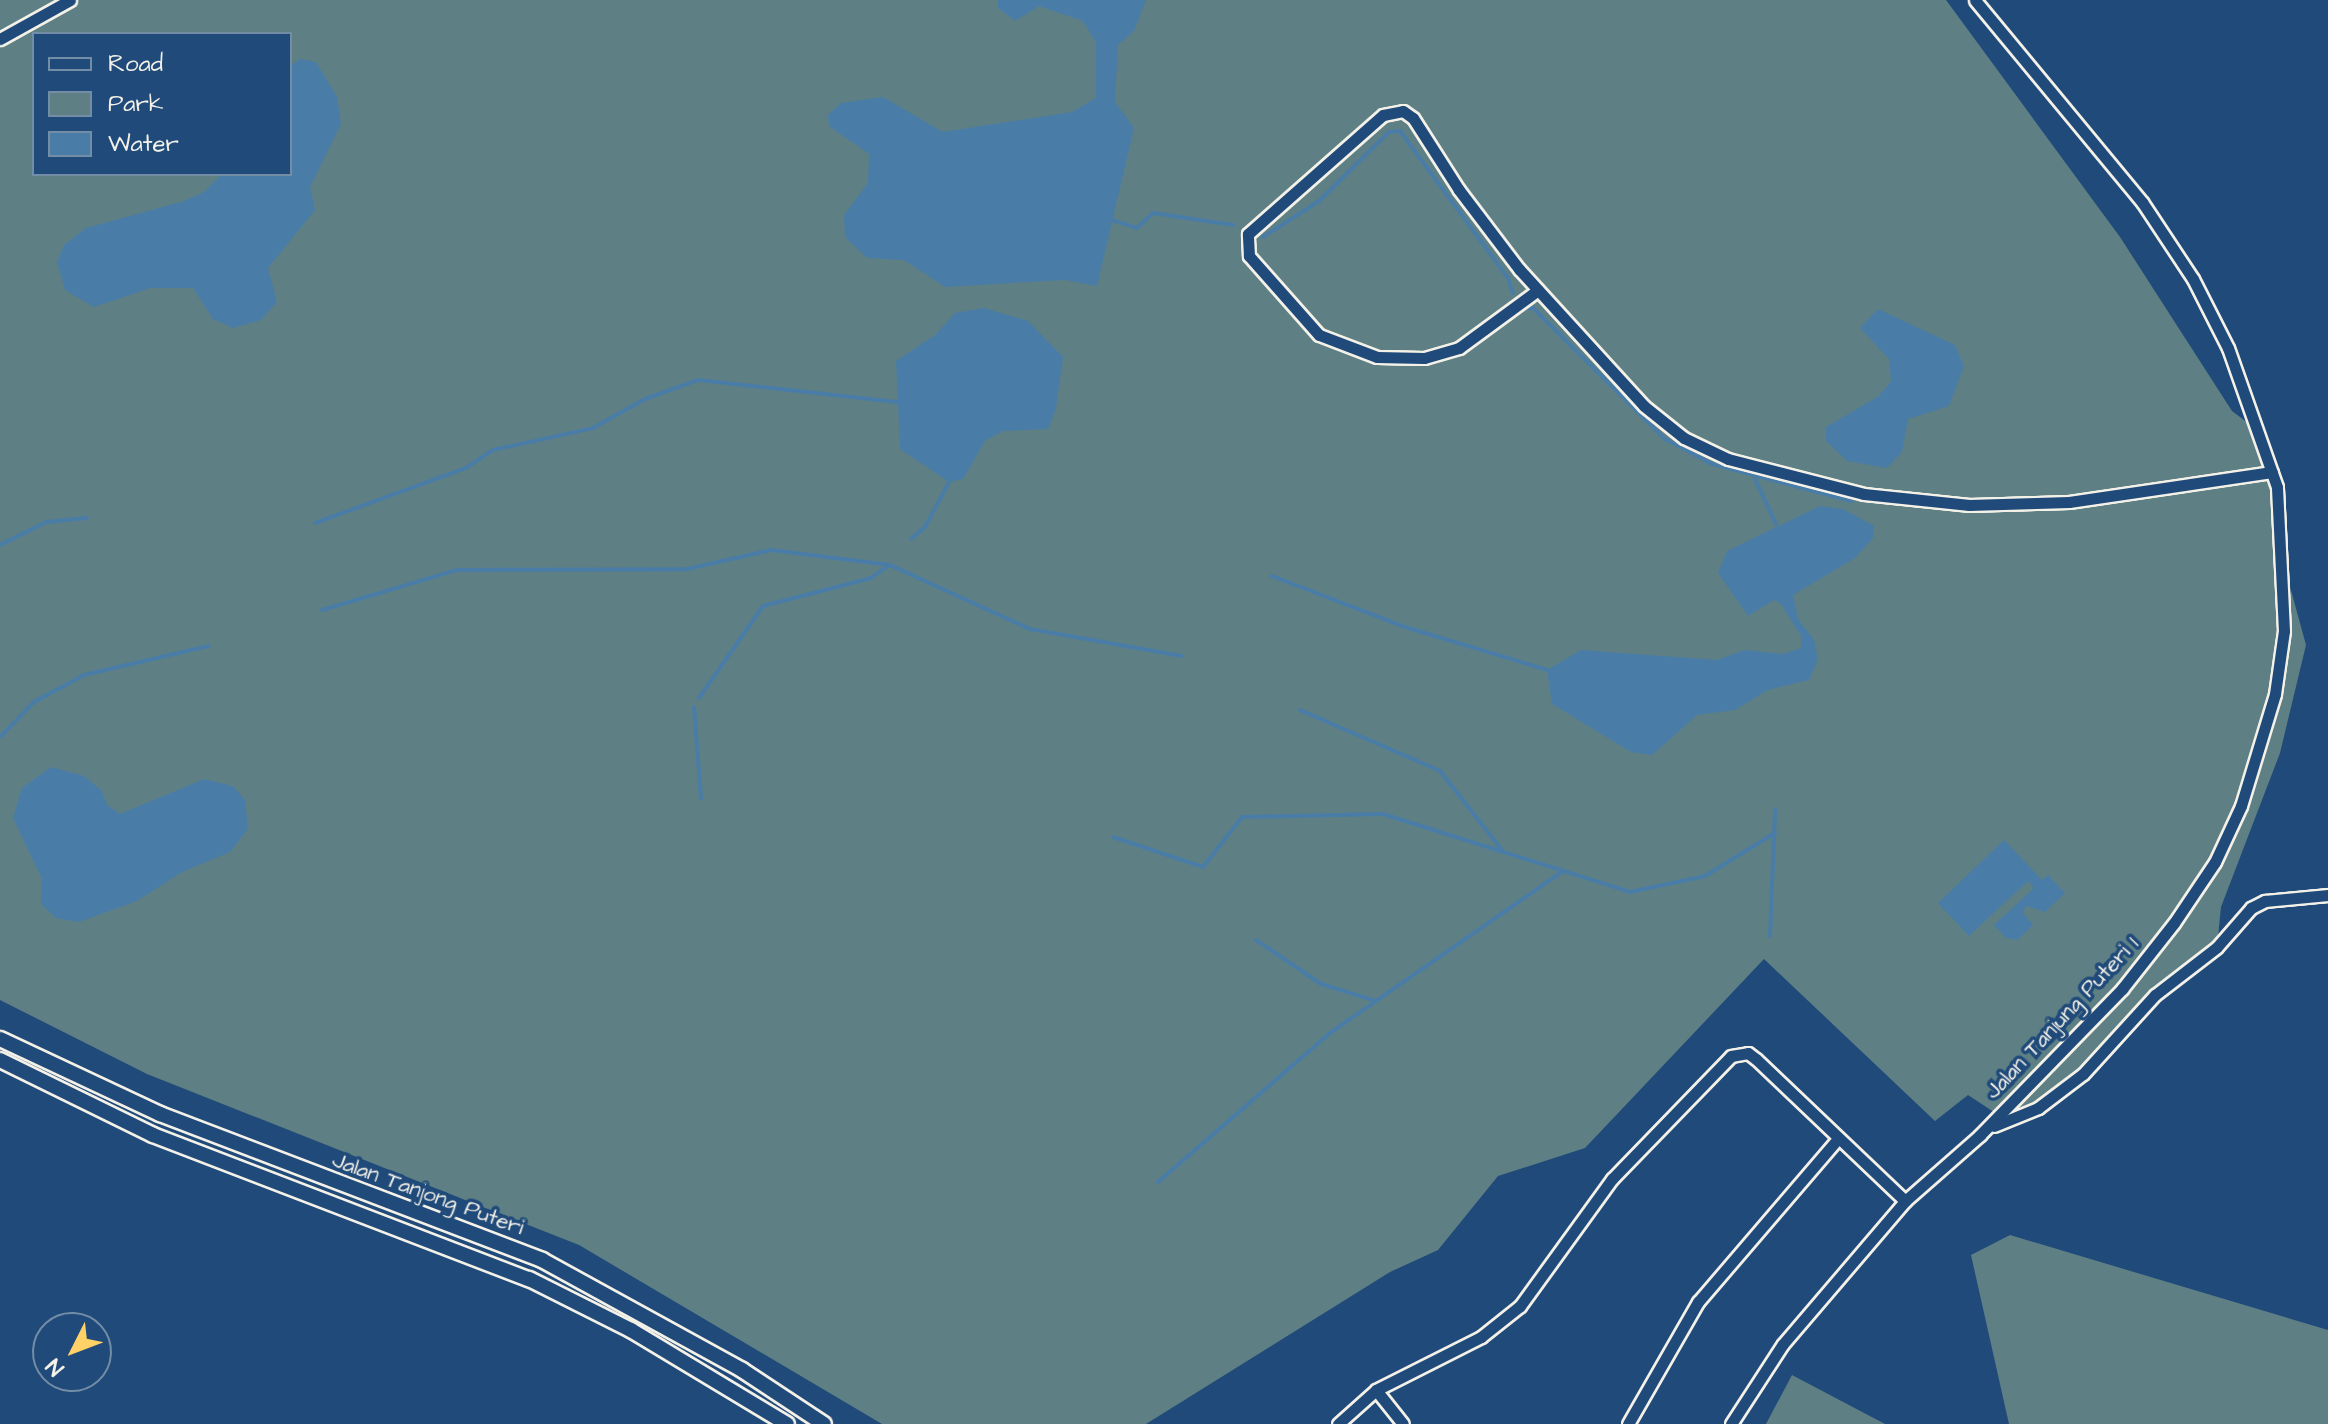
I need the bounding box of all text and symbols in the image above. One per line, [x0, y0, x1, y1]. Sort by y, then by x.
legend [32, 32, 292, 176]
text: Road [108, 47, 163, 81]
text: Park [108, 87, 164, 121]
text: Water [108, 127, 179, 161]
street label: Jalan Tanjung Puteri 1 [1980, 931, 2144, 1105]
street label: Jalan Tanjong Puteri [329, 1147, 527, 1241]
north arrow [32, 1312, 112, 1392]
text: N [39, 1352, 71, 1383]

